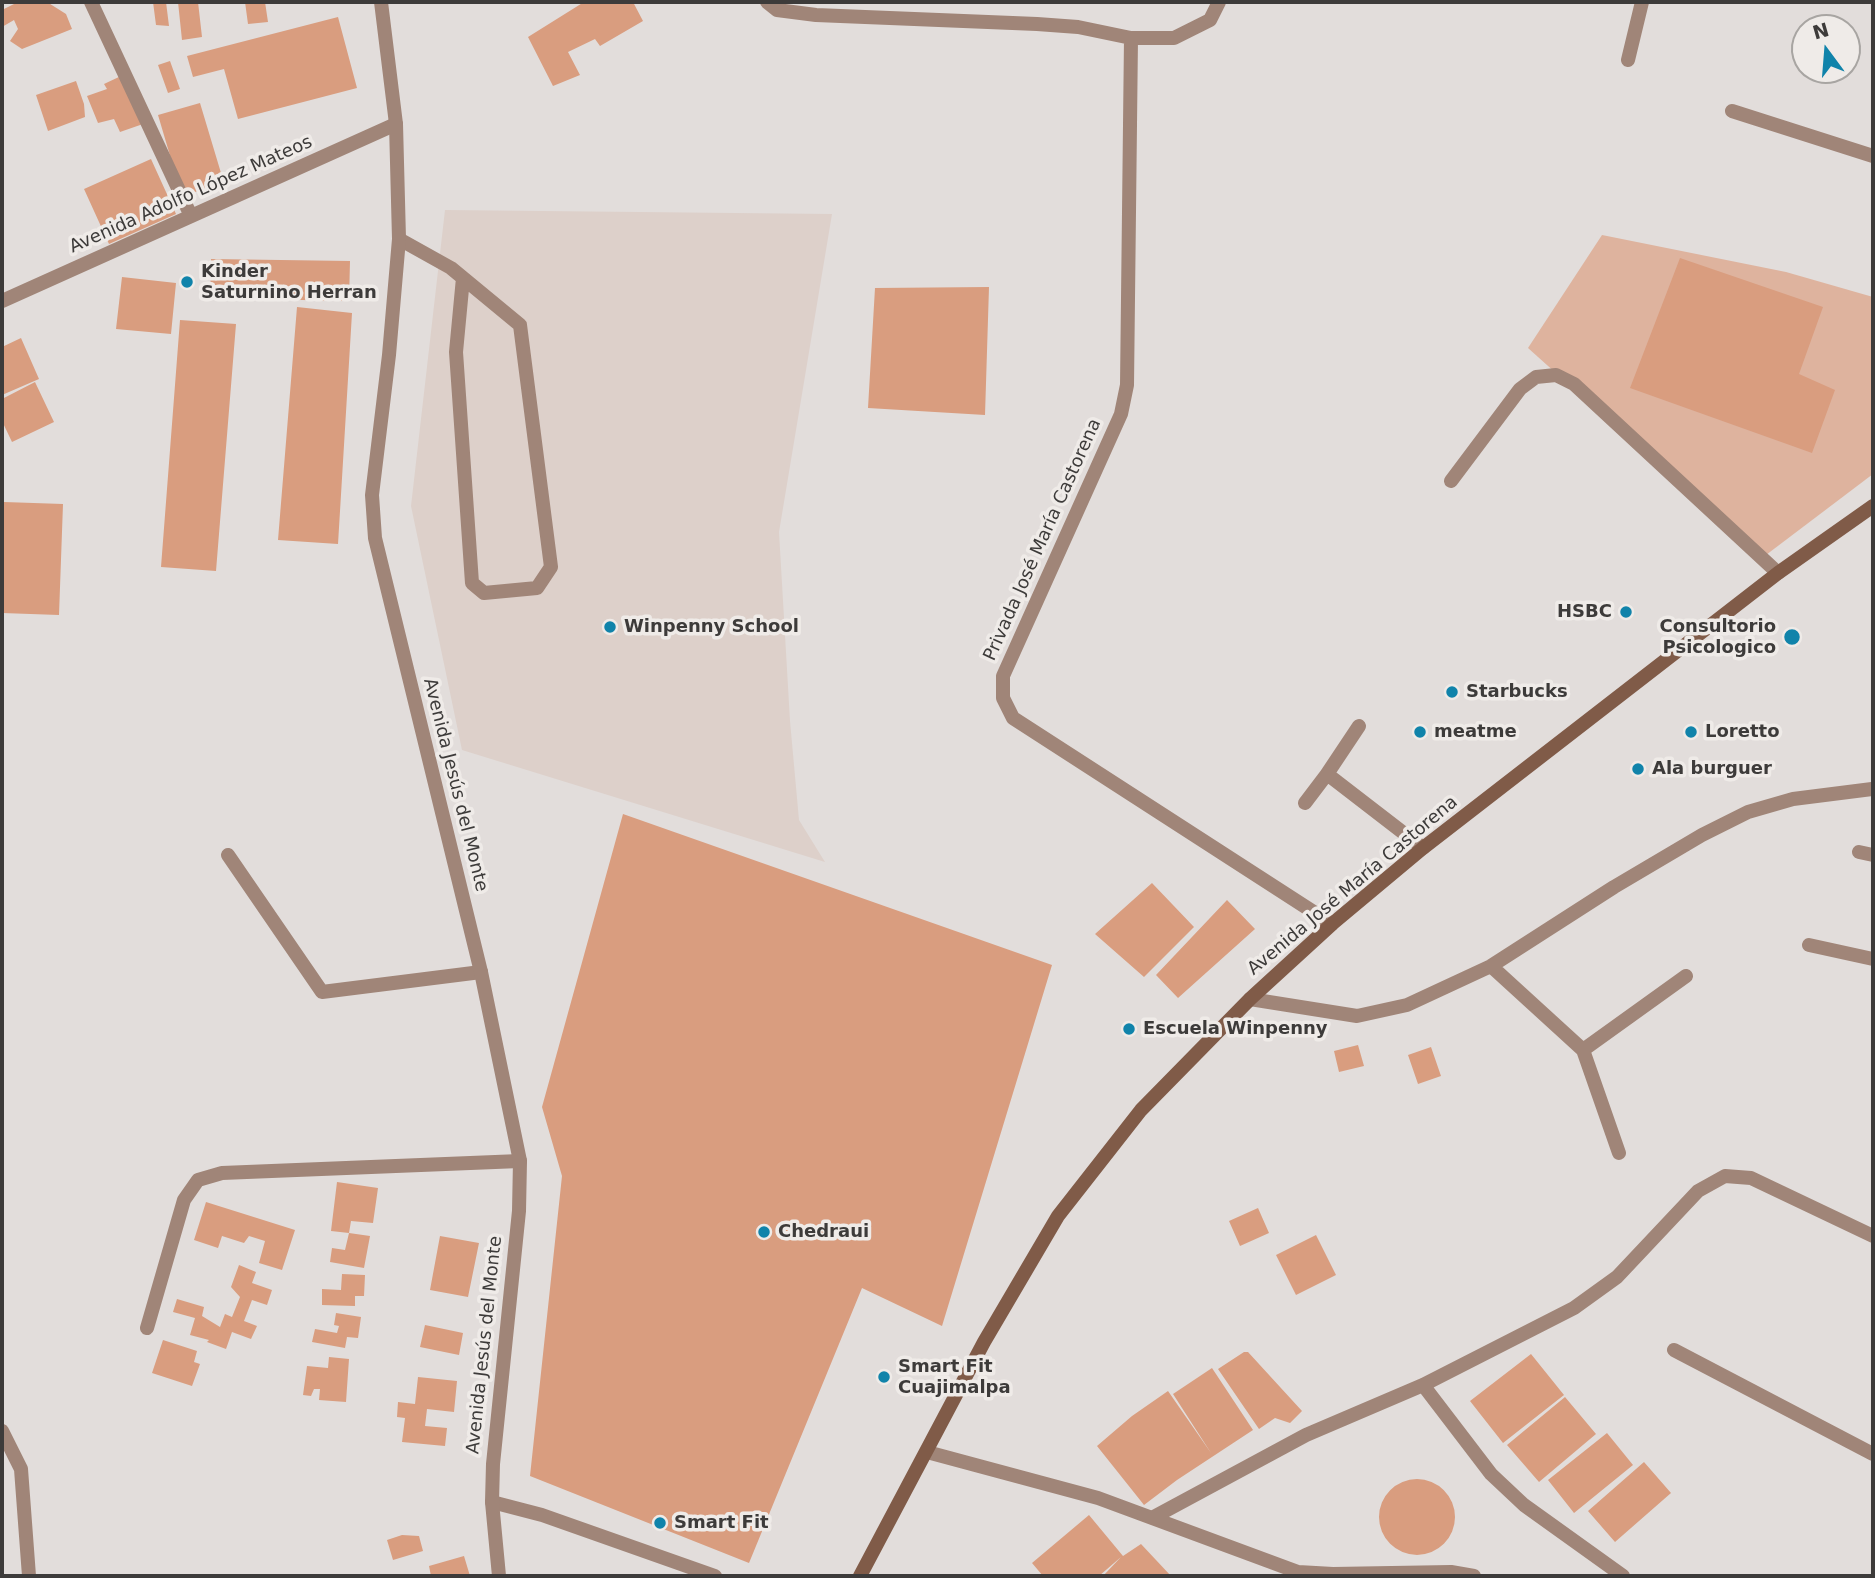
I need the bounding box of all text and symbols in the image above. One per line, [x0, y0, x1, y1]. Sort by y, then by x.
north arrow [1791, 14, 1861, 84]
text: N [1810, 18, 1831, 44]
street label: Avenida Adolfo López Mateos [66, 132, 316, 258]
place label: Kinder Saturnino Herran [201, 261, 377, 304]
marker: Kinder Saturnino Herran [179, 274, 195, 290]
street label: Privada José María Castorena [980, 416, 1106, 664]
place label: HSBC [1557, 601, 1612, 623]
marker: HSBC [1618, 604, 1634, 620]
place label: Winpenny School [624, 616, 799, 638]
place label: Consultorio Psicologico [1660, 616, 1776, 658]
marker: Winpenny School [602, 619, 618, 635]
marker: Consultorio Psicologico [1782, 627, 1802, 647]
street label: Avenida Jesús del Monte [418, 676, 492, 894]
place label: Starbucks [1466, 681, 1568, 703]
marker: Starbucks [1444, 684, 1460, 700]
place label: meatme [1434, 721, 1517, 743]
place label: Loretto [1705, 721, 1779, 743]
marker: meatme [1412, 724, 1428, 740]
marker: Loretto [1683, 724, 1699, 740]
place label: Ala burguer [1652, 758, 1772, 780]
marker: Ala burguer [1630, 761, 1646, 777]
street label: Avenida José María Castorena [1244, 792, 1462, 980]
place label: Escuela Winpenny [1143, 1018, 1328, 1040]
marker: Escuela Winpenny [1121, 1021, 1137, 1037]
place label: Chedraui [778, 1221, 869, 1243]
marker: Chedraui [756, 1224, 772, 1240]
street label: Avenida Jesús del Monte [463, 1235, 507, 1455]
place label: Smart Fit Cuajimalpa [898, 1356, 1011, 1398]
marker: Smart Fit Cuajimalpa [876, 1369, 892, 1385]
place label: Smart Fit [674, 1512, 769, 1534]
marker: Smart Fit [652, 1515, 668, 1531]

